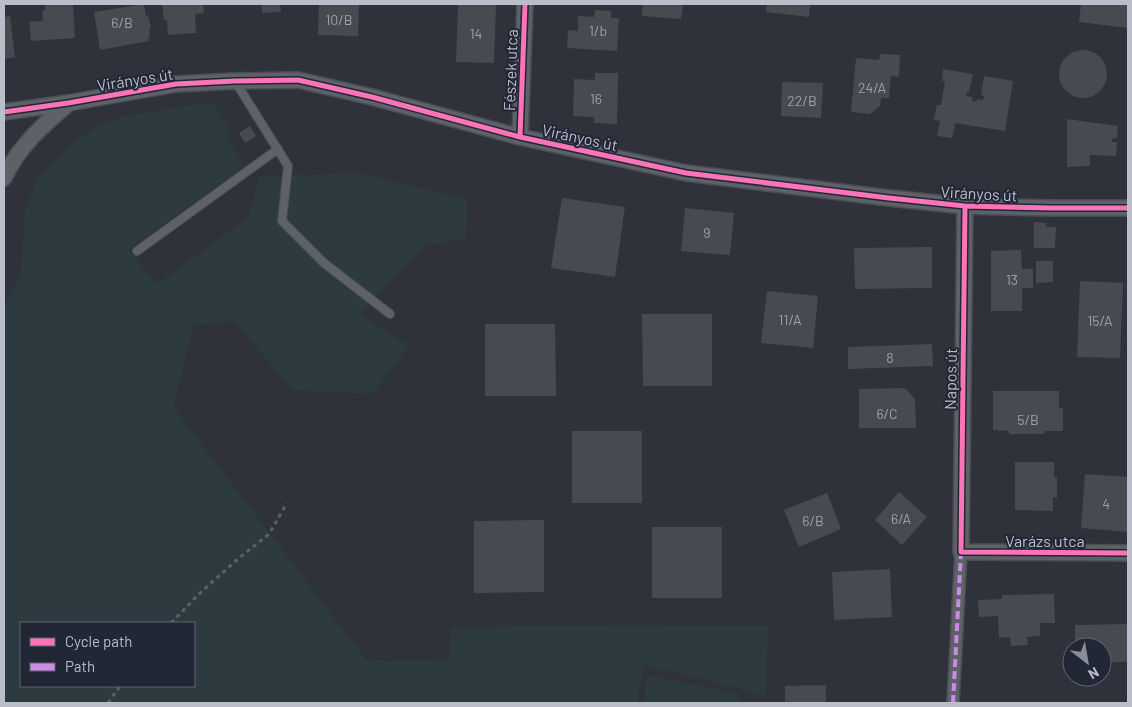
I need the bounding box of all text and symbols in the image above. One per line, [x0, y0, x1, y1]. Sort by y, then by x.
house number: 10/B [325, 11, 353, 28]
house number: 6/B [111, 14, 133, 31]
house number: 1/b [589, 22, 607, 39]
house number: 14 [470, 25, 482, 42]
street label: Fészek utca [499, 29, 521, 111]
street label: Virányos út [95, 64, 175, 94]
house number: 24/A [858, 79, 887, 96]
house number: 16 [590, 90, 602, 107]
house number: 22/B [787, 92, 817, 109]
street label: Virányos út [540, 120, 620, 154]
street label: Virányos út [940, 181, 1018, 205]
house number: 9 [703, 224, 711, 241]
house number: 13 [1006, 271, 1018, 288]
house number: 11/A [779, 311, 802, 328]
house number: 15/A [1087, 312, 1113, 329]
street label: Napos út [940, 348, 960, 410]
house number: 8 [886, 349, 894, 366]
house number: 6/C [876, 405, 898, 422]
house number: 5/B [1017, 411, 1039, 428]
house number: 4 [1102, 495, 1110, 512]
house number: 6/A [891, 510, 912, 527]
house number: 6/B [802, 512, 824, 529]
street label: Varázs utca [1005, 531, 1085, 550]
legend [20, 622, 195, 687]
text: Cycle path [65, 632, 132, 650]
north arrow [1062, 637, 1112, 687]
text: Path [65, 657, 95, 675]
text: N [1086, 664, 1102, 683]

